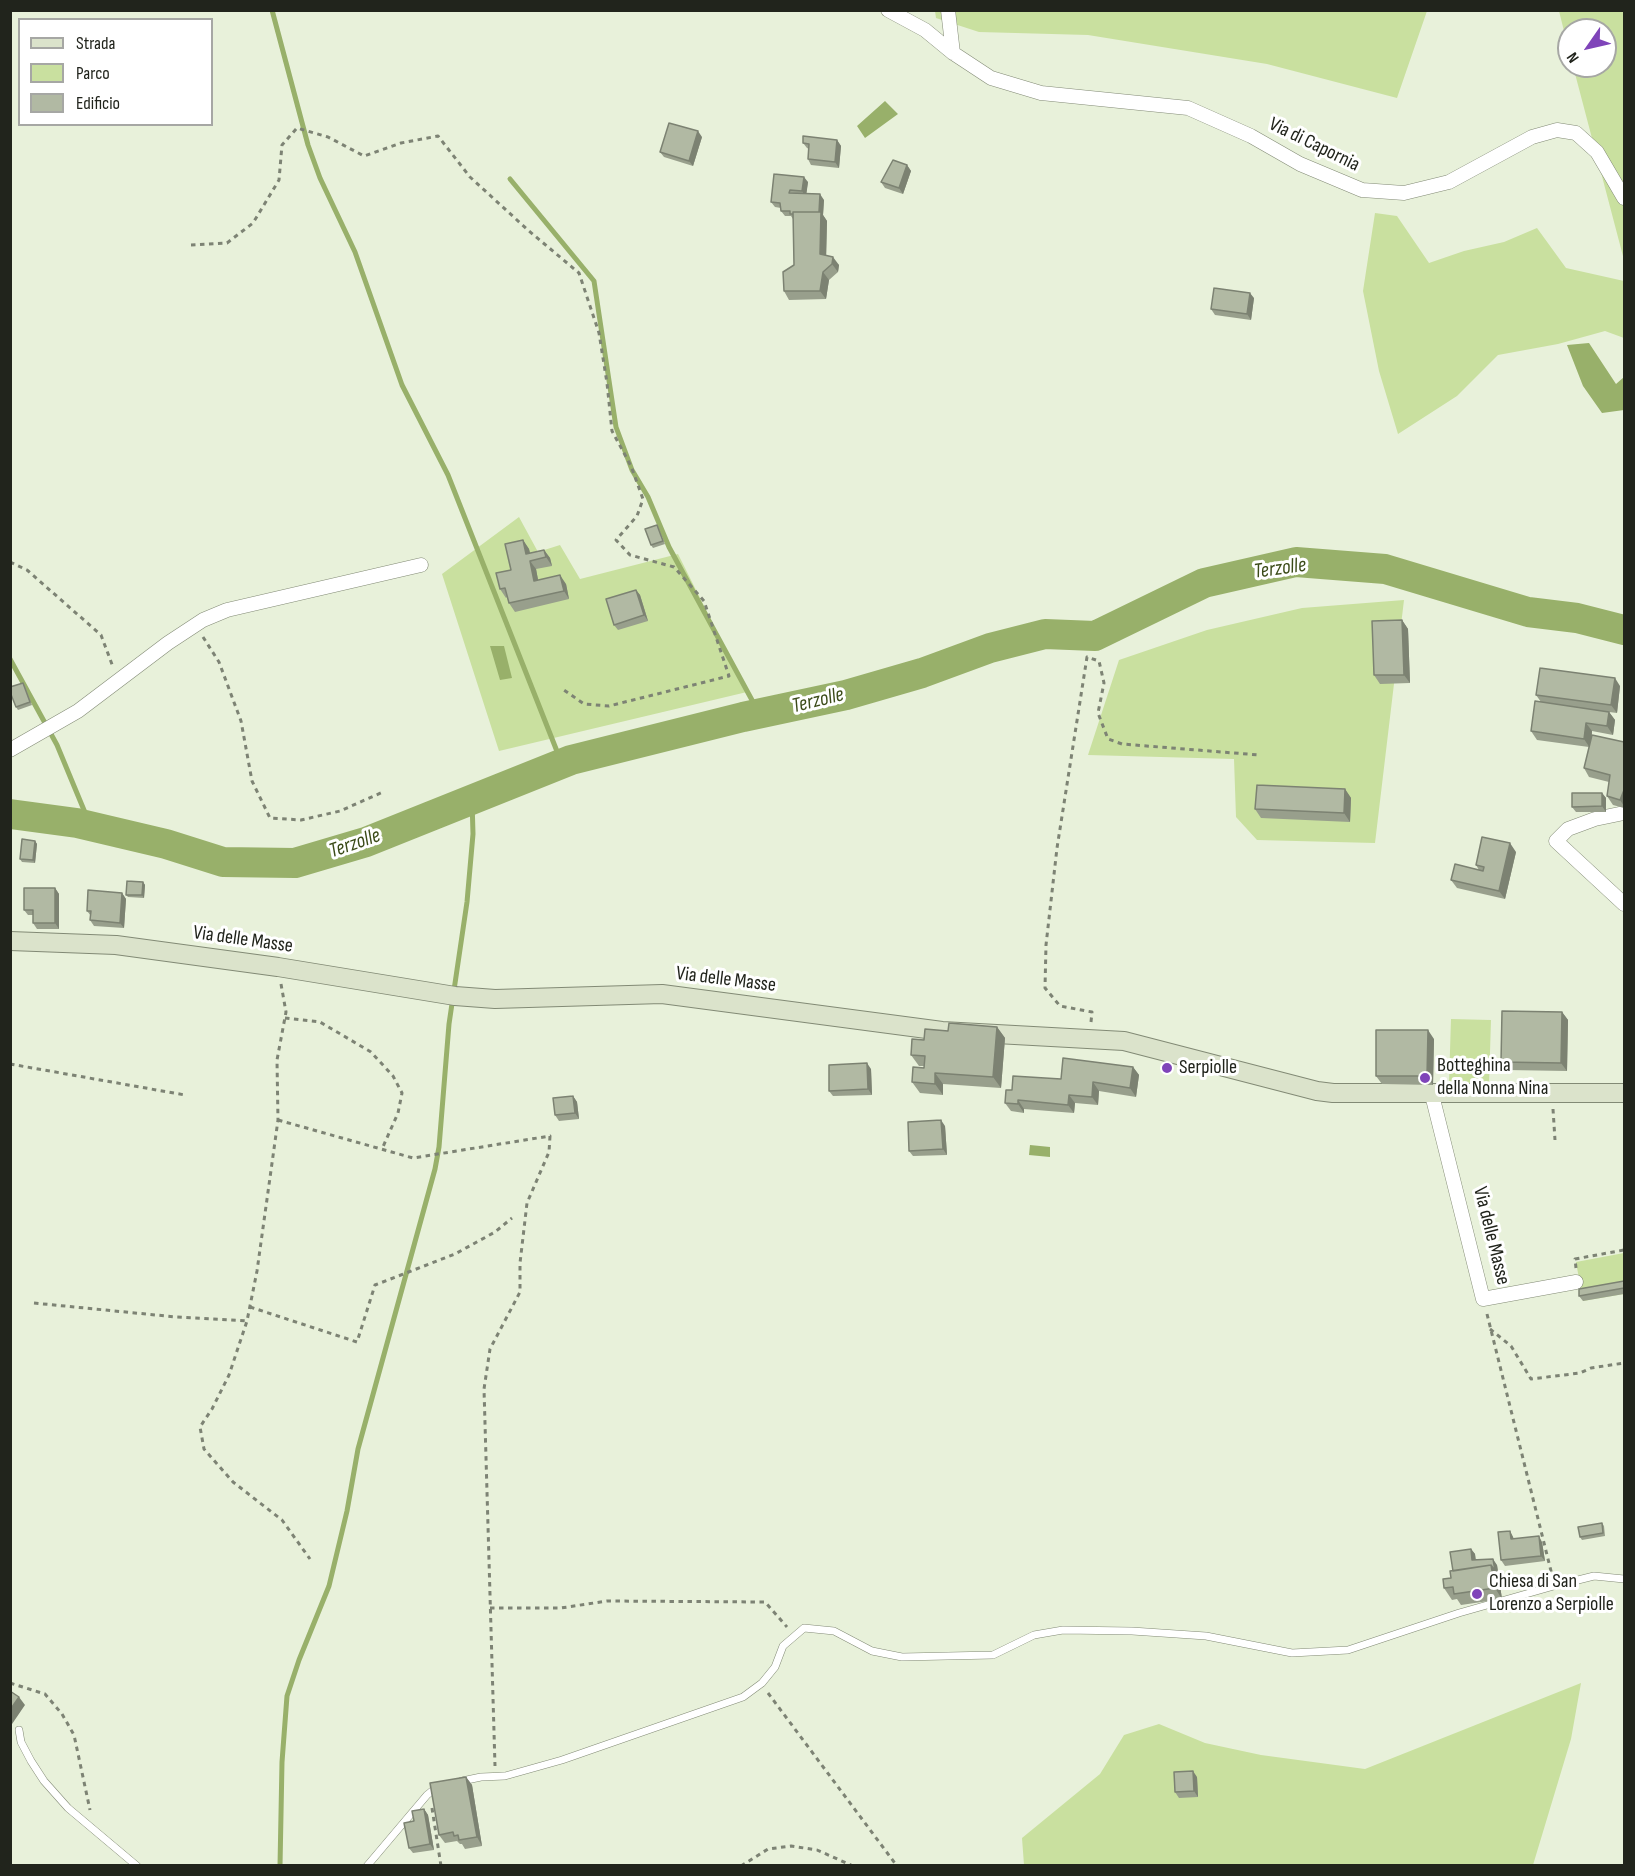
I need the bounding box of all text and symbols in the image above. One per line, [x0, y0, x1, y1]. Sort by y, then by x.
legend [18, 18, 213, 126]
north arrow [1557, 18, 1617, 78]
text: Strada [76, 33, 115, 54]
text: N [1563, 48, 1584, 66]
text: Parco [76, 63, 110, 84]
text: Edificio [76, 93, 120, 114]
street label: Via di Capornia [1265, 113, 1363, 177]
water label: Terzolle [1252, 553, 1308, 585]
water label: Terzolle [789, 682, 847, 720]
water label: Terzolle [326, 824, 384, 864]
street label: Via delle Masse [192, 921, 294, 959]
street label: Via delle Masse [675, 962, 777, 998]
place label: Botteghina della Nonna Nina [1437, 1054, 1548, 1101]
place label: Serpiolle [1179, 1056, 1237, 1080]
marker: Serpiolle [1160, 1061, 1174, 1075]
marker: Botteghina della Nonna Nina [1418, 1071, 1432, 1085]
street label: Via delle Masse [1467, 1184, 1515, 1288]
place label: Chiesa di San Lorenzo a Serpiolle [1489, 1570, 1614, 1617]
marker: Chiesa di San Lorenzo a Serpiolle [1470, 1587, 1484, 1601]

